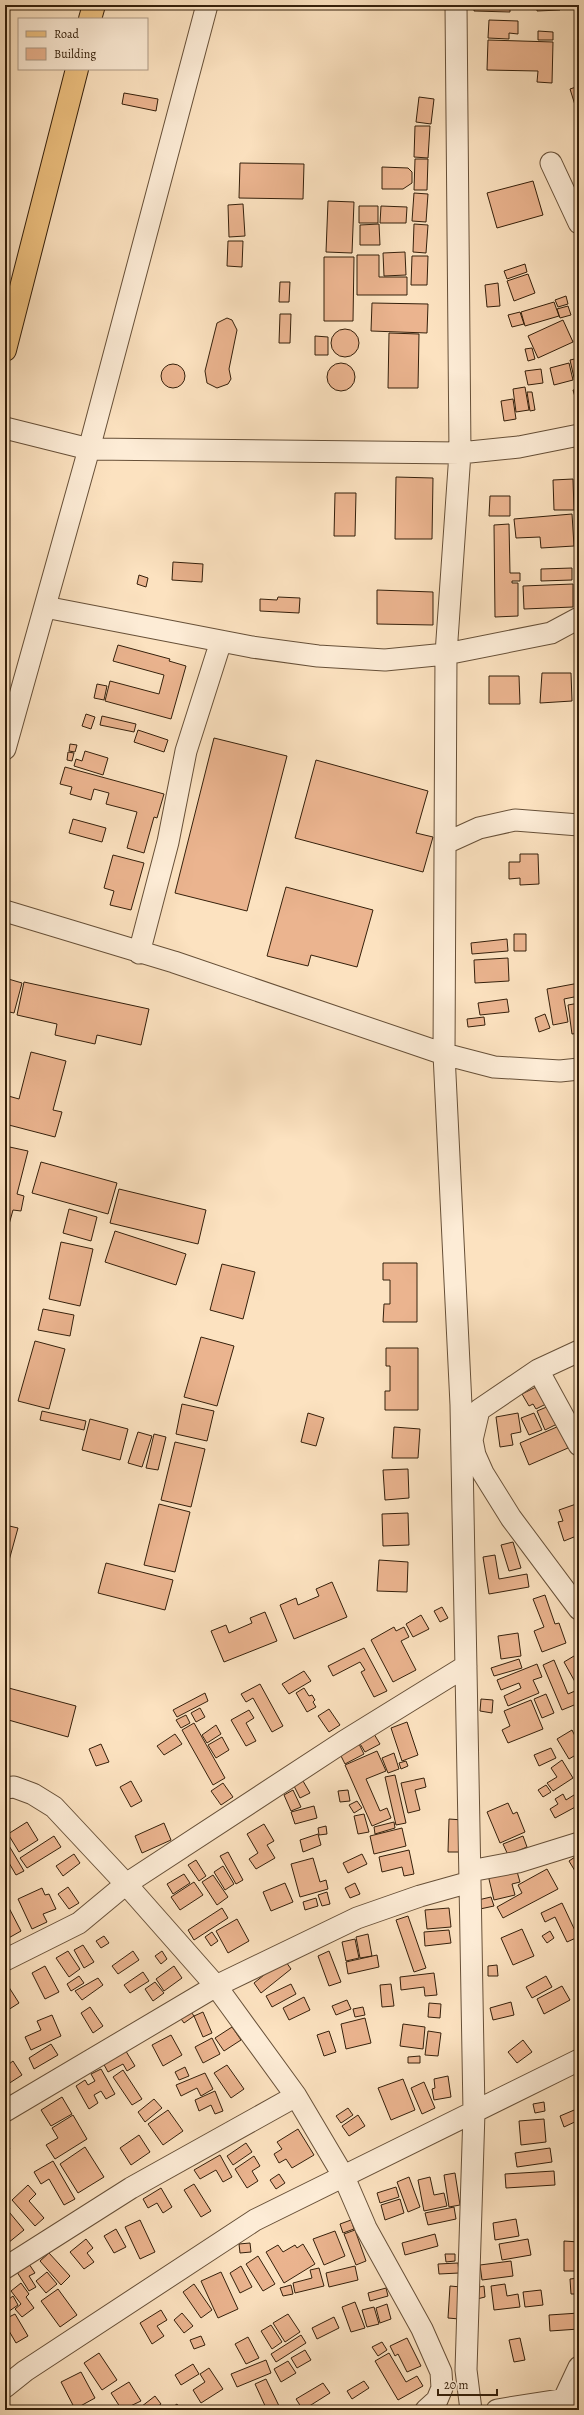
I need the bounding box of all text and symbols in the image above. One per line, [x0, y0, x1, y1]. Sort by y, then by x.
legend [18, 18, 148, 70]
text: Road [54, 26, 80, 42]
text: Building [54, 46, 96, 62]
scale bar [438, 2371, 497, 2397]
text: 20 m [444, 2377, 468, 2393]

